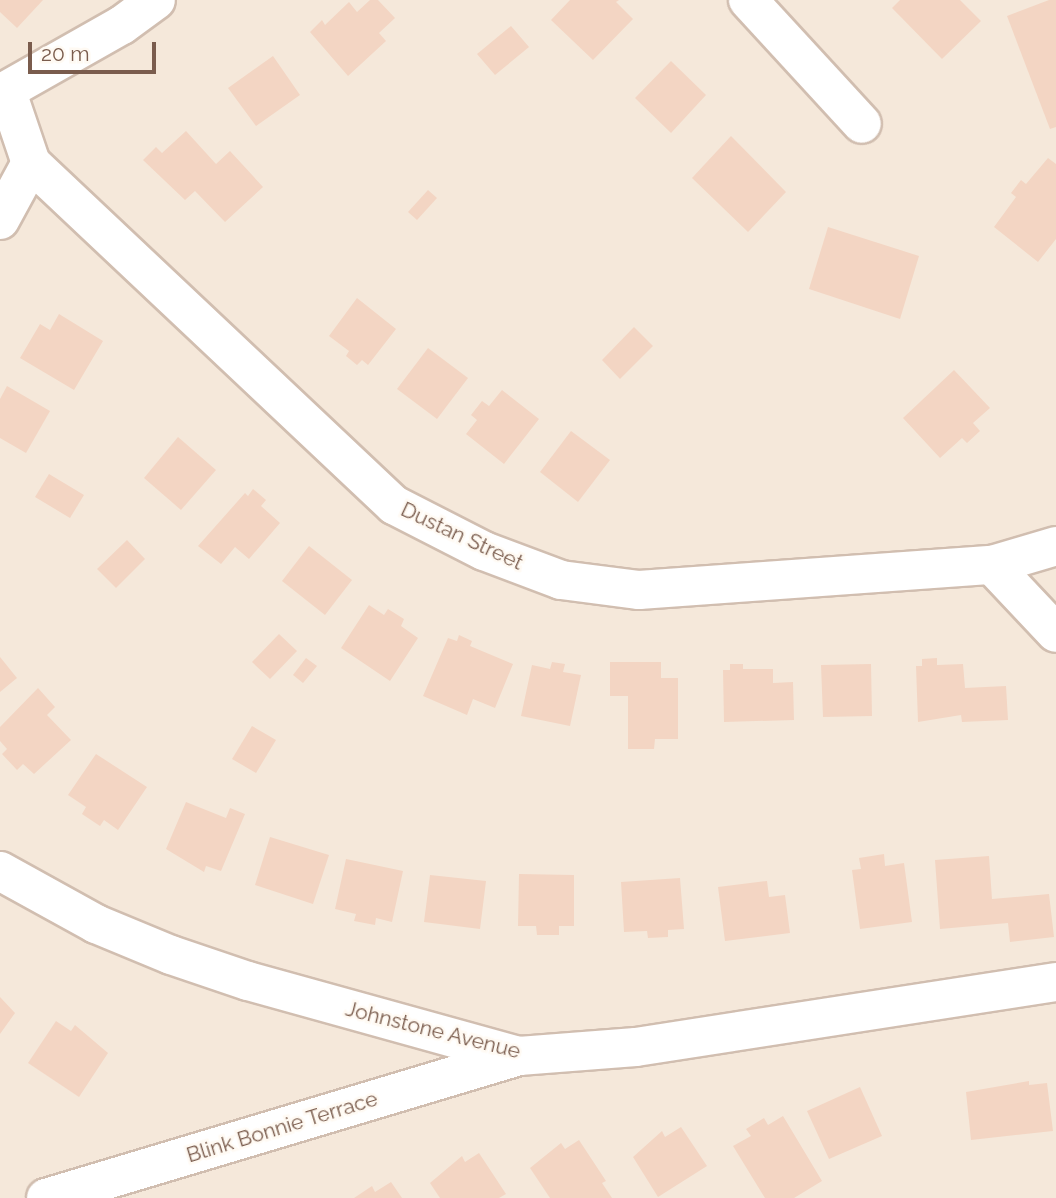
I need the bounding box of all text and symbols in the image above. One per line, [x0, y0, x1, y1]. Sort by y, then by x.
scale bar [32, 28, 159, 72]
text: 20 m [41, 41, 89, 66]
street label: Dustan Street [397, 497, 527, 575]
street label: Johnstone Avenue [343, 996, 523, 1064]
street label: Blink Bonnie Terrace [183, 1086, 381, 1168]

